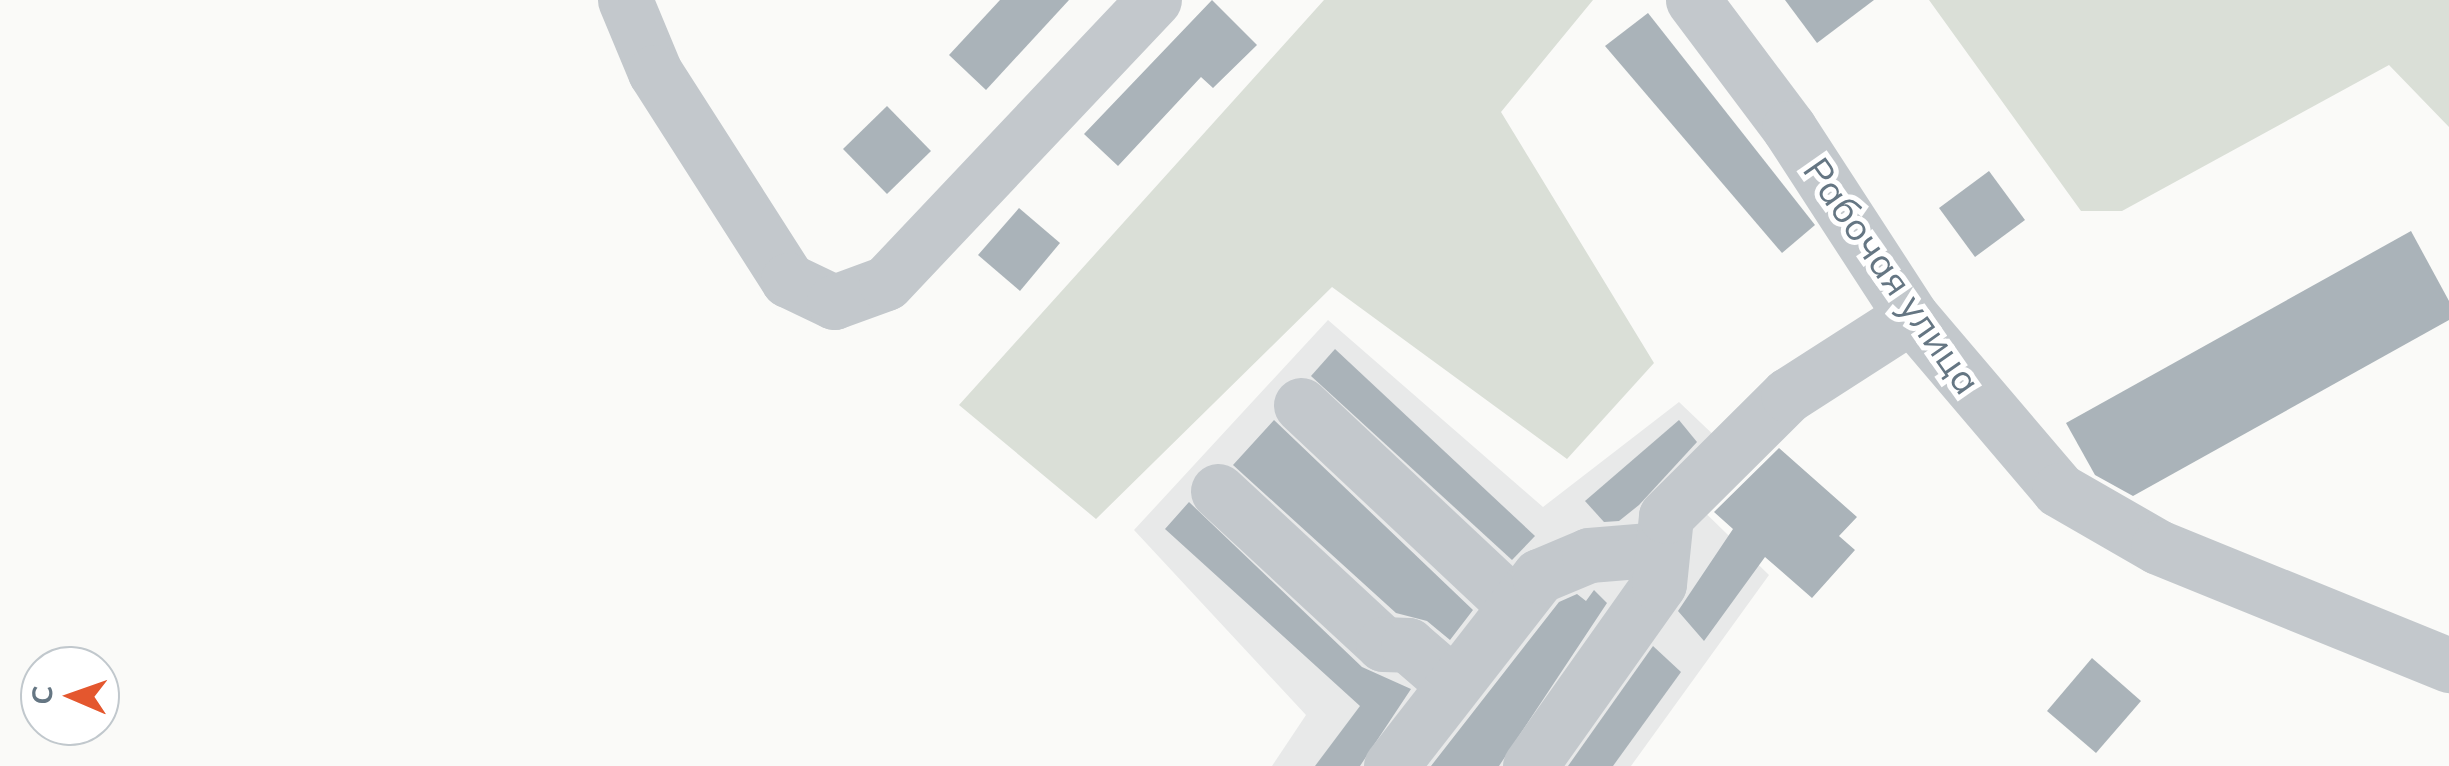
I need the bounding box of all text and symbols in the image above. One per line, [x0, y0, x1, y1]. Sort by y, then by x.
street label: Рабочая улица [1794, 149, 1990, 403]
north arrow [20, 646, 120, 746]
text: С [24, 685, 59, 705]

